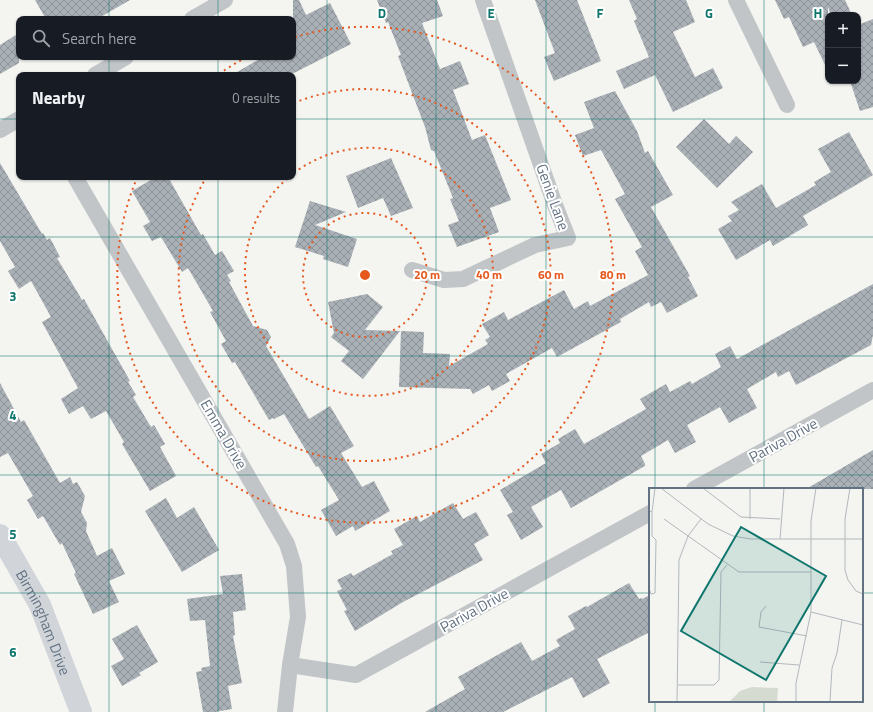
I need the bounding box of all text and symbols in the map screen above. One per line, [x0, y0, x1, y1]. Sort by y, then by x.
text: D [378, 3, 386, 23]
text: E [487, 3, 495, 23]
text: F [597, 3, 604, 23]
text: G [705, 3, 713, 23]
text: H [814, 3, 822, 23]
map controls [825, 12, 861, 84]
button: + [825, 12, 861, 48]
search box [16, 16, 296, 60]
icon: search [30, 27, 52, 49]
text: Search here [62, 27, 136, 50]
button: − [825, 48, 861, 84]
text: Nearby [32, 85, 85, 111]
text: 0 results [232, 88, 280, 108]
street label: Genie Lane [530, 160, 576, 234]
text: 20 m [414, 265, 440, 284]
text: 40 m [476, 265, 502, 284]
text: 60 m [538, 265, 564, 284]
text: 80 m [600, 265, 626, 284]
centre of rings [358, 268, 372, 282]
text: 3 [9, 286, 17, 306]
street label: Emma Drive [195, 395, 253, 473]
text: 4 [9, 405, 17, 425]
street label: Pariva Drive [744, 412, 822, 468]
inset map [649, 488, 863, 702]
text: 5 [9, 524, 17, 544]
street label: Birmingham Drive [10, 565, 77, 678]
street label: Pariva Drive [435, 582, 513, 638]
text: 6 [9, 642, 17, 662]

